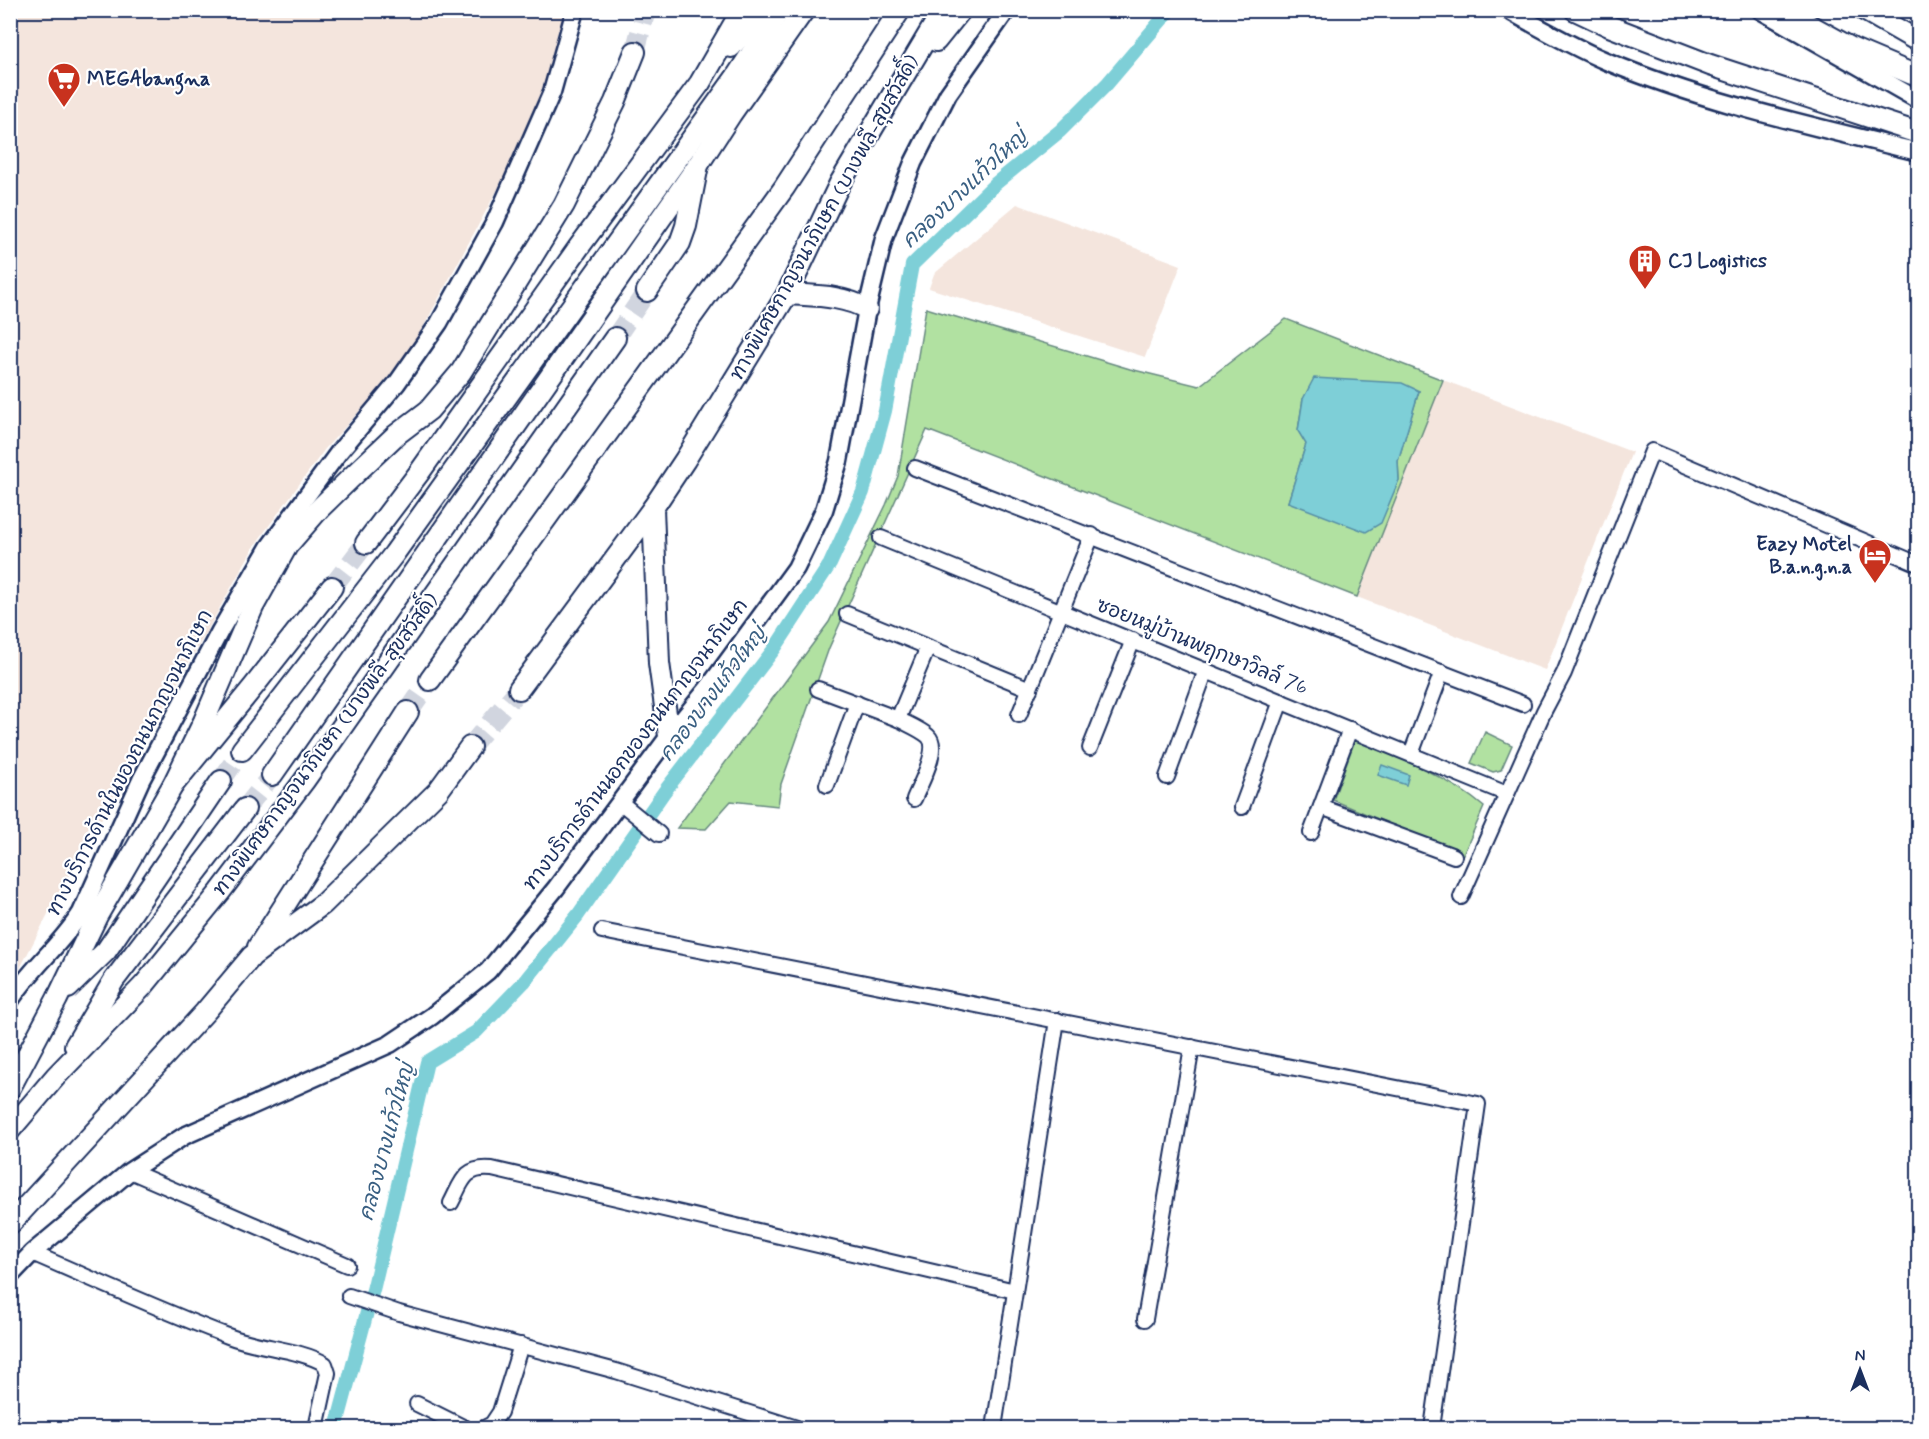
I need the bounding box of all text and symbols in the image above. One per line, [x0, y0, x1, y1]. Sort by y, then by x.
street label: ทางพิเศษกาญจนาภิเษก (บางพลี-สุขสวัสดิ์) [719, 48, 927, 386]
supermarket icon: MEGAbangna [46, 61, 82, 108]
place label: MEGAbangna [87, 66, 210, 95]
water label: คลองบางแก้วใหญ่ [895, 120, 1037, 255]
building icon: CJ Logistics [1627, 243, 1663, 290]
place label: CJ Logistics [1668, 248, 1767, 275]
place label: Eazy Motel B.a.n.g.n.a [1756, 531, 1852, 581]
hotel icon: Eazy Motel B.a.n.g.n.a [1857, 537, 1893, 584]
street label: ทางพิเศษกาญจนาภิเษก (บางพลี-สุขสวัสดิ์) [202, 585, 446, 902]
street label: ซอยหมู่บ้านพฤกษาวิลล์ 76 [1092, 591, 1312, 703]
street label: ทางบริการด้านนอกของถนนกาญจนาภิเษก [517, 593, 755, 896]
street label: ทางบริการด้านในของถนนกาญจนาภิเษก [40, 605, 219, 921]
water label: คลองบางแก้วใหญ่ [652, 617, 775, 767]
water label: คลองบางแก้วใหญ่ [352, 1056, 423, 1224]
north arrow [1830, 1340, 1890, 1400]
text: N [1855, 1346, 1865, 1367]

